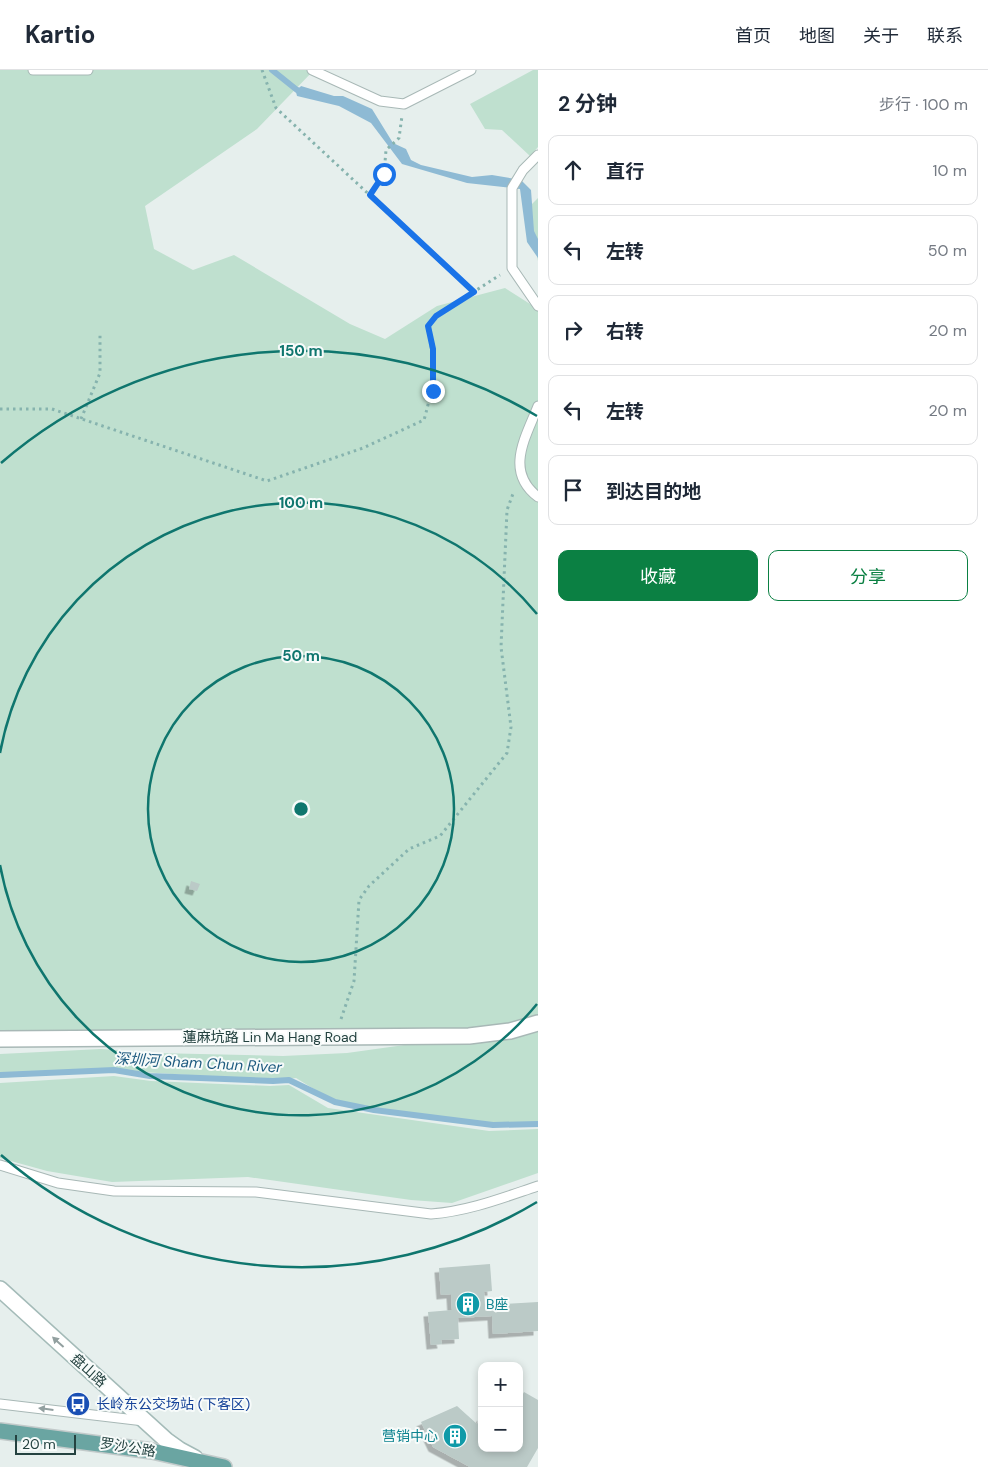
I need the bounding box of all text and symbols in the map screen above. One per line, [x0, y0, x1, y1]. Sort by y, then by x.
text: Kartio [25, 19, 95, 50]
text: 首页 [735, 24, 771, 48]
text: 地图 [799, 24, 835, 48]
text: 关于 [863, 24, 899, 48]
text: 联系 [927, 24, 963, 48]
text: 2 分钟 [558, 90, 617, 118]
text: 步行 · 100 m [879, 94, 968, 115]
icon: ahead [559, 156, 587, 184]
text: 直行 [606, 159, 644, 184]
text: 10 m [933, 160, 967, 181]
route start [373, 163, 396, 186]
icon: left [559, 236, 587, 264]
text: 左转 [606, 239, 644, 264]
text: 50 m [928, 240, 967, 261]
icon: right [559, 316, 587, 344]
text: 右转 [606, 319, 644, 344]
text: 20 m [928, 320, 967, 341]
text: 150 m [280, 341, 323, 361]
route end [422, 380, 445, 403]
icon: left [559, 396, 587, 424]
text: 左转 [606, 399, 644, 424]
text: 20 m [928, 400, 967, 421]
icon: arrive [559, 476, 587, 504]
text: 到达目的地 [606, 479, 701, 504]
text: 100 m [279, 493, 323, 513]
button: 收藏 [558, 550, 758, 601]
button: 分享 [768, 550, 968, 601]
text: 50 m [282, 646, 320, 666]
centre of rings [292, 800, 310, 818]
street label: 蓮麻坑路 Lin Ma Hang Road [183, 1028, 357, 1046]
water label: 深圳河 Sham Chun River [114, 1049, 283, 1077]
building icon: B座 [455, 1291, 481, 1317]
place label: B座 [486, 1295, 508, 1313]
one-way arrow [53, 1336, 65, 1348]
street label: 盘山路 [67, 1349, 111, 1391]
map controls [478, 1362, 523, 1452]
button: + [478, 1362, 523, 1407]
bus stop icon: 长岭东公交场站 (下客区) [65, 1391, 91, 1417]
place label: 长岭东公交场站 (下客区) [96, 1395, 250, 1413]
one-way arrow [37, 1405, 53, 1413]
button: − [478, 1407, 523, 1452]
building icon: 营销中心 [442, 1423, 468, 1449]
place label: 营销中心 [382, 1427, 438, 1445]
scale bar [15, 1432, 76, 1455]
street label: 罗沙公路 [99, 1434, 157, 1460]
text: 20 m [22, 1435, 56, 1453]

